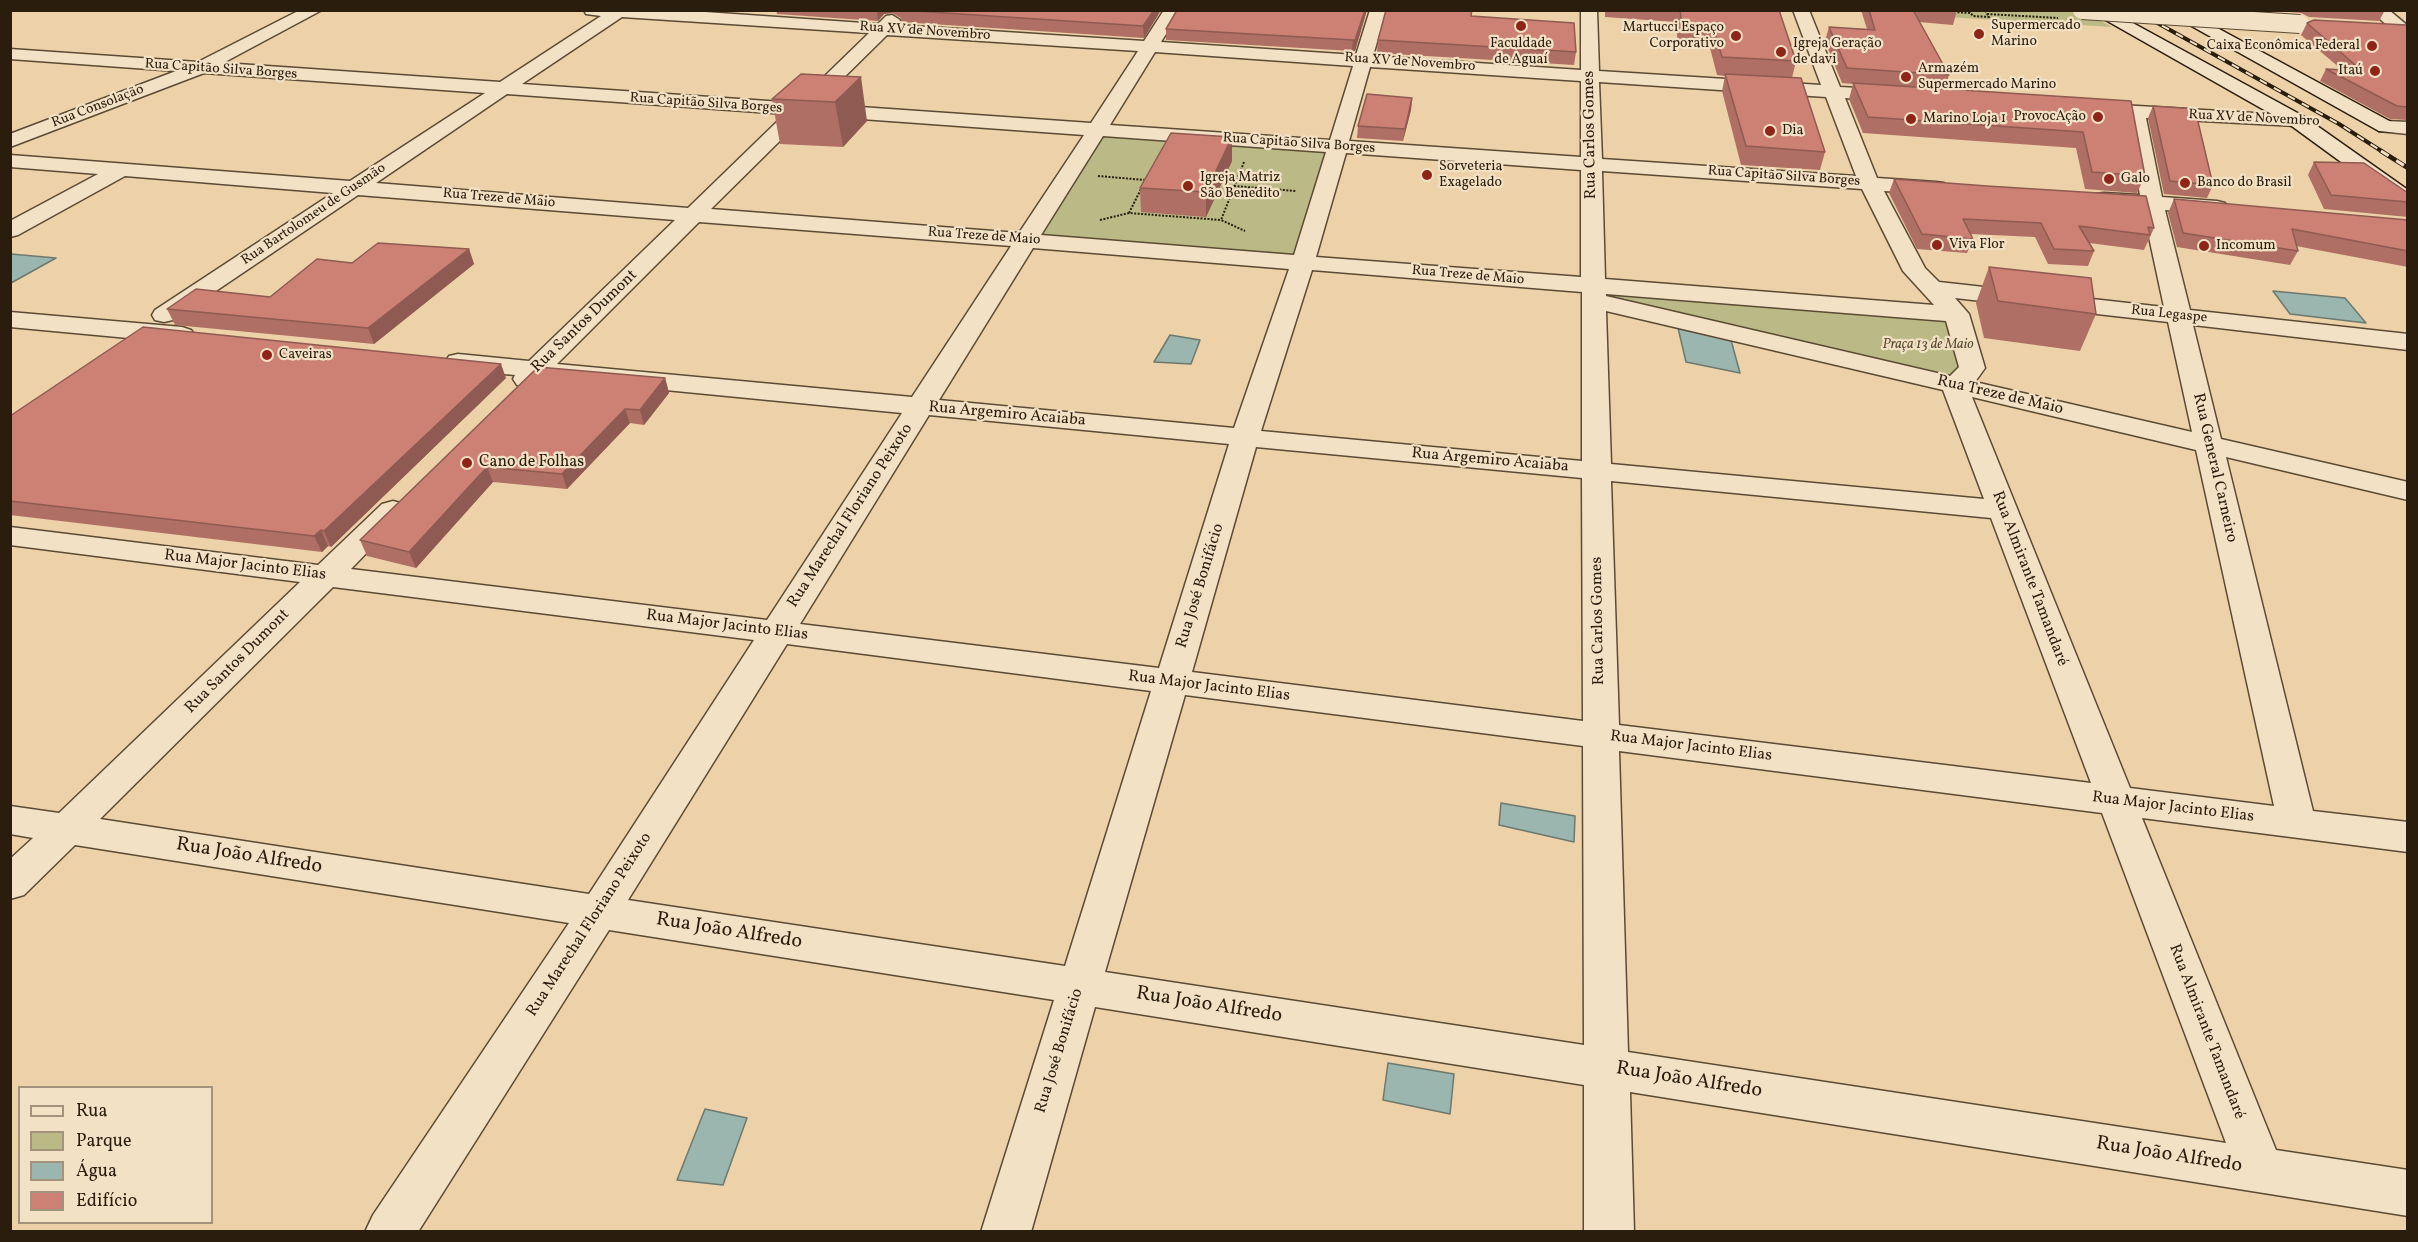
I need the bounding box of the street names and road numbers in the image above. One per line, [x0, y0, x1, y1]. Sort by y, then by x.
street label: Rua XV de Novembro [859, 19, 991, 45]
street label: Rua XV de Novembro [1344, 50, 1476, 76]
street label: Rua Capitão Silva Borges [144, 56, 298, 84]
street label: Rua Carlos Gomes [1580, 71, 1602, 199]
street label: Rua Consolação [50, 82, 146, 132]
street label: Rua Capitão Silva Borges [629, 90, 783, 118]
street label: Rua XV de Novembro [2188, 107, 2320, 131]
street label: Rua Capitão Silva Borges [1222, 130, 1376, 158]
street label: Rua Bartolomeu de Gusmão [239, 160, 389, 270]
street label: Rua Capitão Silva Borges [1707, 163, 1861, 191]
street label: Rua Treze de Maio [442, 186, 556, 212]
street label: Rua Treze de Maio [927, 225, 1041, 249]
street label: Rua Treze de Maio [1411, 263, 1525, 289]
street label: Rua Santos Dumont [528, 266, 642, 378]
street label: Rua Legaspe [2130, 303, 2208, 327]
street label: Rua Treze de Maio [1935, 372, 2065, 420]
street label: Rua General Carneiro [2187, 392, 2241, 544]
street label: Rua Argemiro Acaiaba [928, 399, 1086, 431]
street label: Rua Marechal Floriano Peixoto [784, 420, 918, 612]
street label: Rua Argemiro Acaiaba [1411, 445, 1569, 477]
street label: Rua Almirante Tamandaré [1987, 489, 2071, 669]
street label: Rua José Bonifácio [1173, 521, 1229, 651]
street label: Rua Major Jacinto Elias [163, 547, 327, 585]
street label: Rua Carlos Gomes [1588, 557, 1610, 685]
street label: Rua Santos Dumont [182, 606, 294, 718]
street label: Rua Major Jacinto Elias [645, 607, 809, 645]
street label: Rua Major Jacinto Elias [1127, 668, 1291, 706]
street label: Rua Major Jacinto Elias [1609, 728, 1773, 766]
street label: Rua Major Jacinto Elias [2091, 789, 2255, 827]
street label: Rua Marechal Floriano Peixoto [523, 829, 657, 1021]
street label: Rua João Alfredo [174, 834, 324, 880]
street label: Rua João Alfredo [654, 909, 804, 955]
street label: Rua Almirante Tamandaré [2164, 942, 2248, 1122]
street label: Rua João Alfredo [1134, 983, 1284, 1029]
street label: Rua José Bonifácio [1032, 986, 1088, 1116]
street label: Rua João Alfredo [1614, 1058, 1764, 1104]
street label: Rua João Alfredo [2094, 1133, 2244, 1179]

